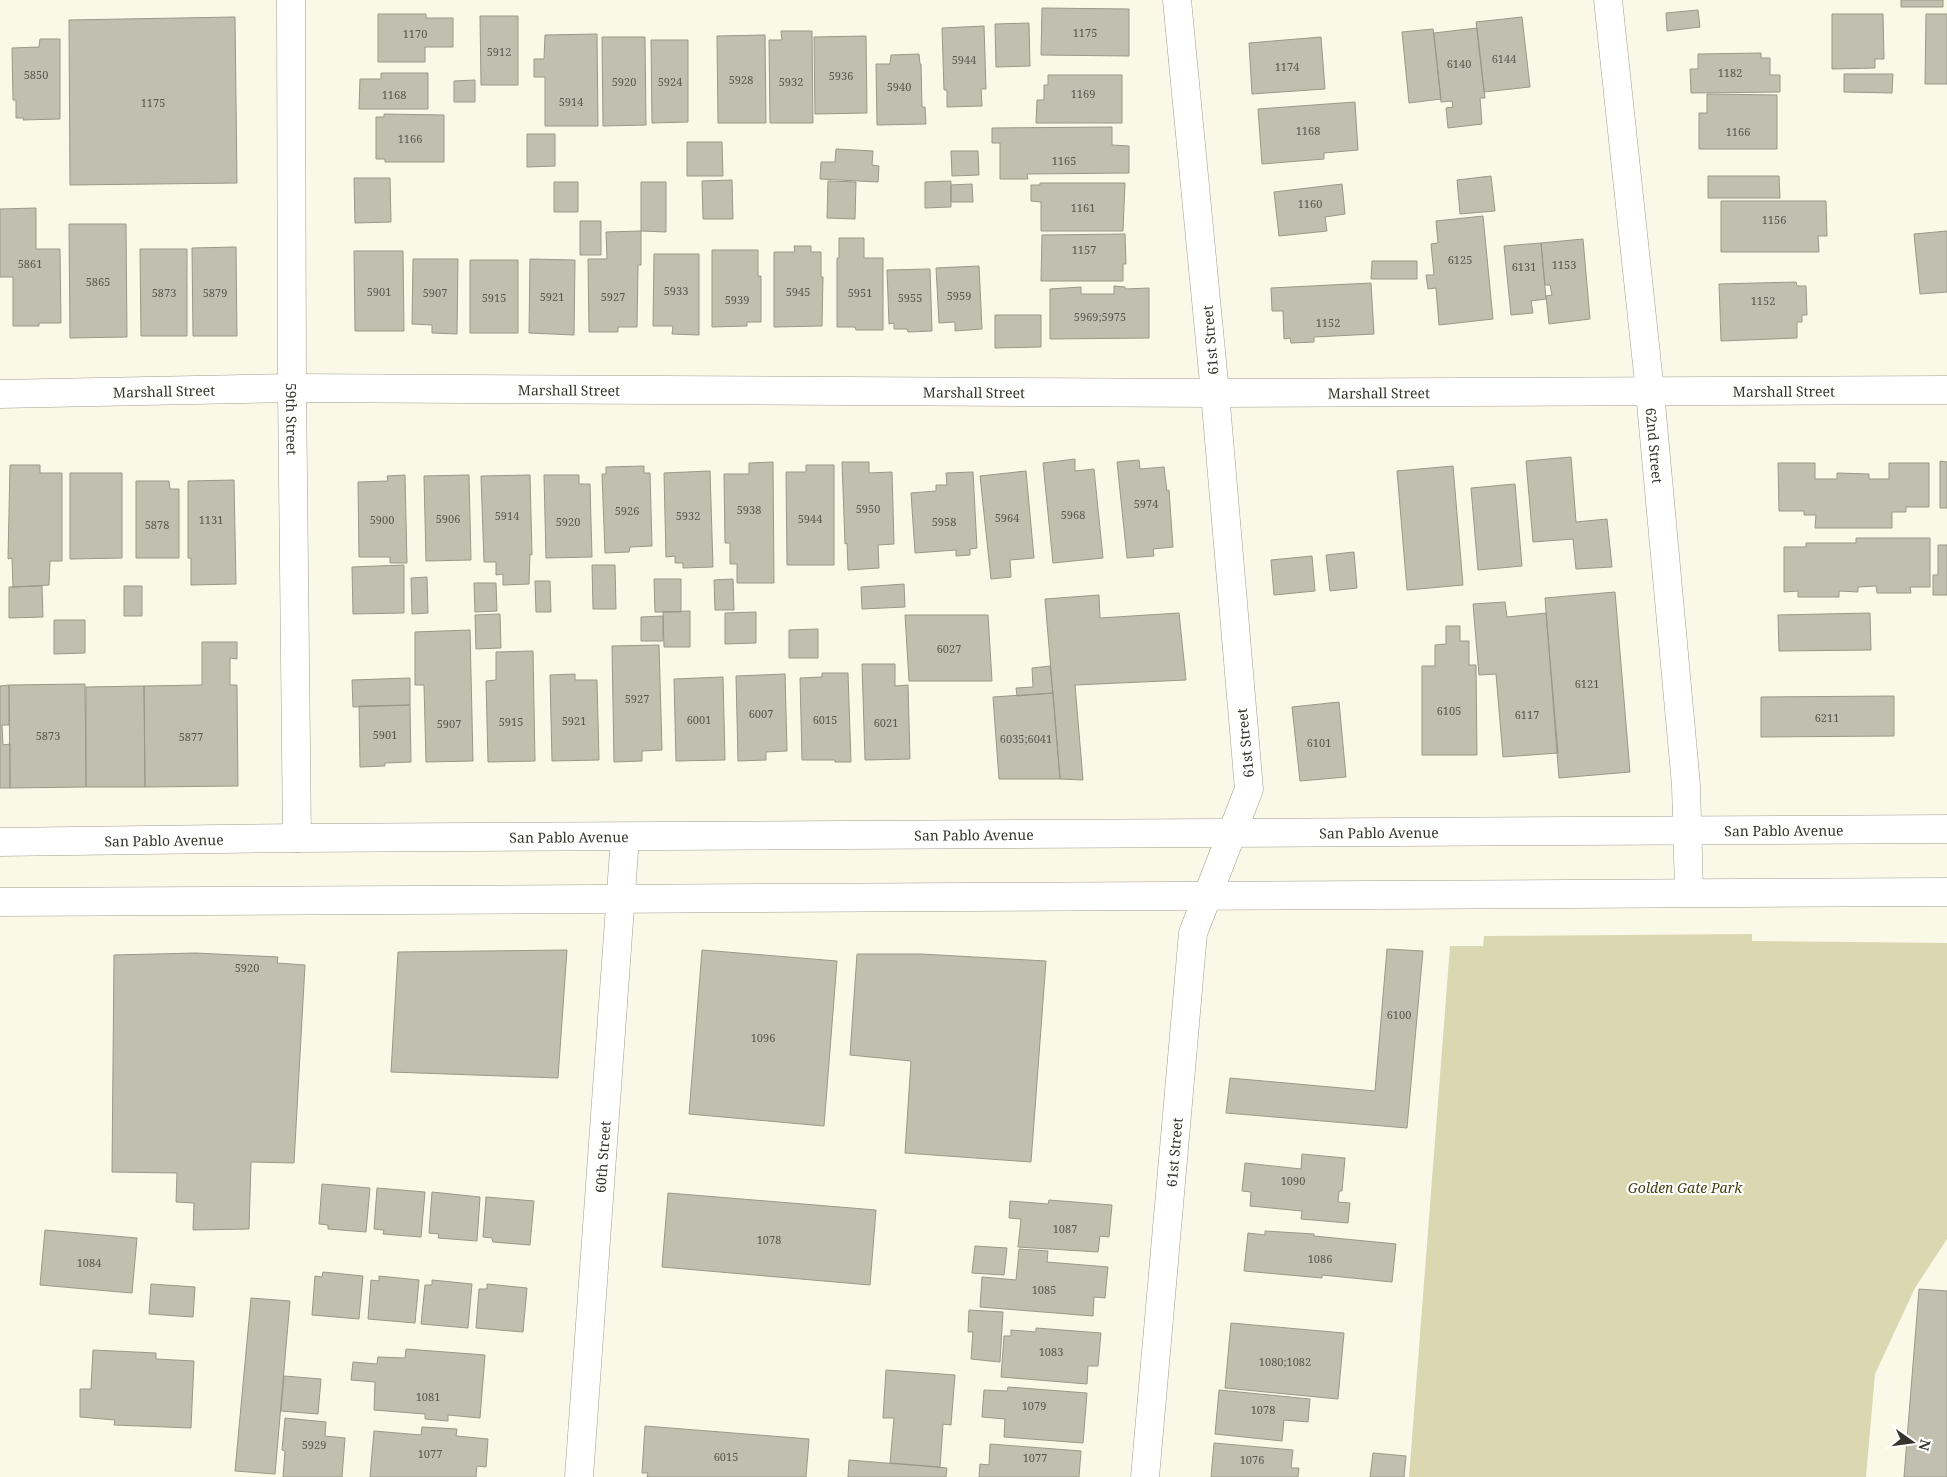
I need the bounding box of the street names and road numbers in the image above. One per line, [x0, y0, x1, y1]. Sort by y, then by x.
street label: 61st Street [1197, 304, 1222, 375]
street label: Marshall Street [113, 380, 215, 401]
street label: Marshall Street [518, 380, 620, 399]
street label: Marshall Street [1733, 381, 1835, 400]
street label: Marshall Street [923, 382, 1025, 401]
street label: 59th Street [282, 383, 302, 455]
street label: Marshall Street [1328, 383, 1430, 402]
street label: 62nd Street [1642, 407, 1668, 484]
street label: 61st Street [1232, 707, 1258, 779]
street label: San Pablo Avenue [1724, 820, 1844, 840]
street label: San Pablo Avenue [1319, 822, 1439, 842]
street label: San Pablo Avenue [914, 824, 1034, 844]
street label: San Pablo Avenue [509, 827, 629, 846]
street label: San Pablo Avenue [104, 829, 224, 850]
street label: 61st Street [1161, 1117, 1186, 1188]
street label: 60th Street [590, 1120, 614, 1194]

